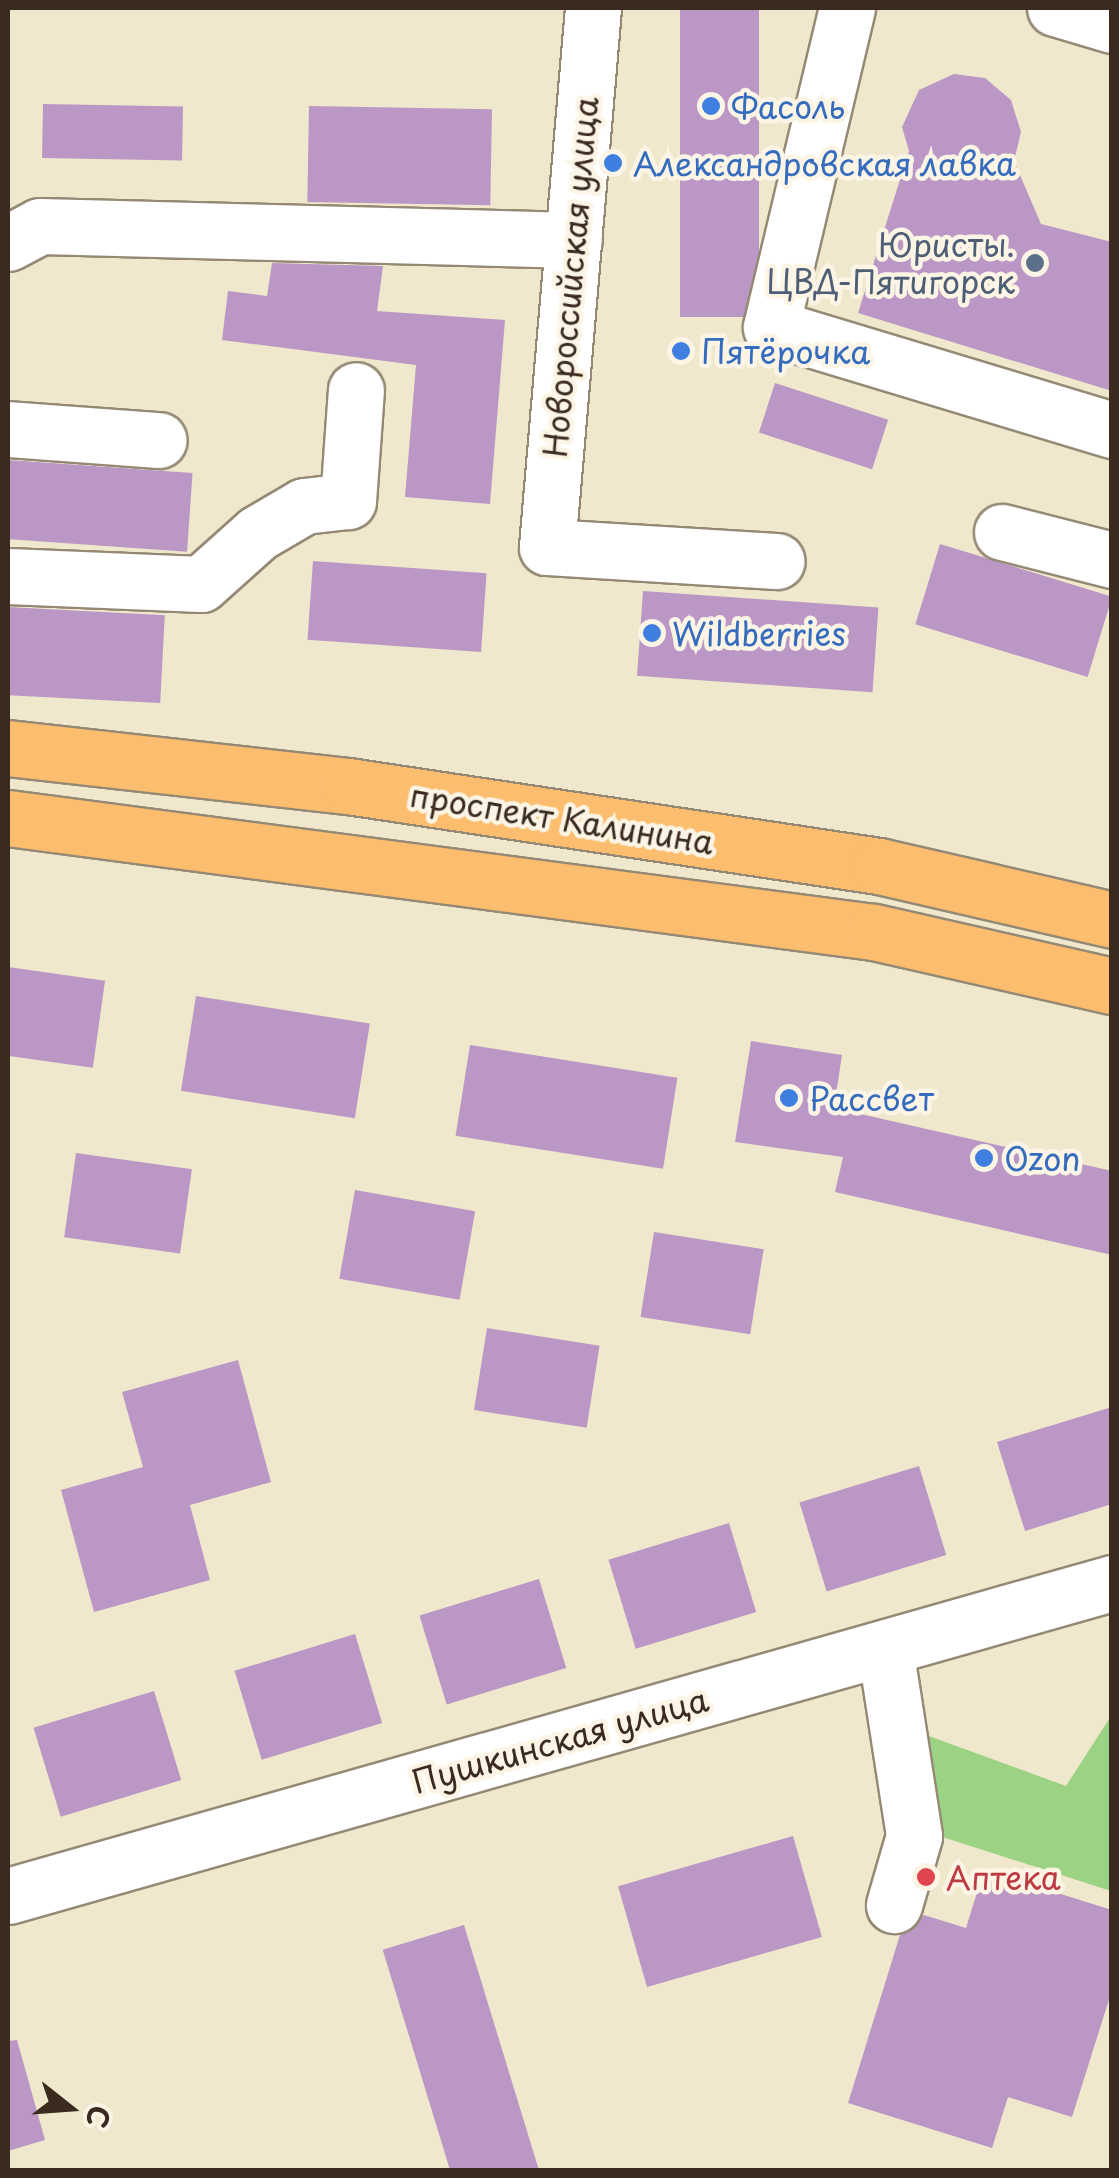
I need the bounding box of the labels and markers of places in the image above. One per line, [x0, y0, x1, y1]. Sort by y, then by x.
place label: Фасоль [731, 87, 845, 125]
marker: Фасоль [700, 95, 722, 117]
place label: Александровская лавка [633, 144, 1016, 182]
marker: Александровская лавка [602, 152, 624, 174]
place label: Юристы. ЦВД-Пятигорск [766, 226, 1015, 301]
marker: Юристы. ЦВД-Пятигорск [1024, 252, 1046, 274]
place label: Пятёрочка [701, 332, 870, 370]
marker: Пятёрочка [670, 340, 692, 362]
place label: Wildberries [672, 614, 846, 652]
marker: Wildberries [641, 622, 663, 644]
place label: Рассвет [809, 1079, 934, 1117]
marker: Рассвет [778, 1087, 800, 1109]
place label: Ozon [1004, 1139, 1081, 1177]
marker: Ozon [973, 1147, 995, 1169]
place label: Аптека [946, 1858, 1061, 1896]
marker: Аптека [915, 1866, 937, 1888]

